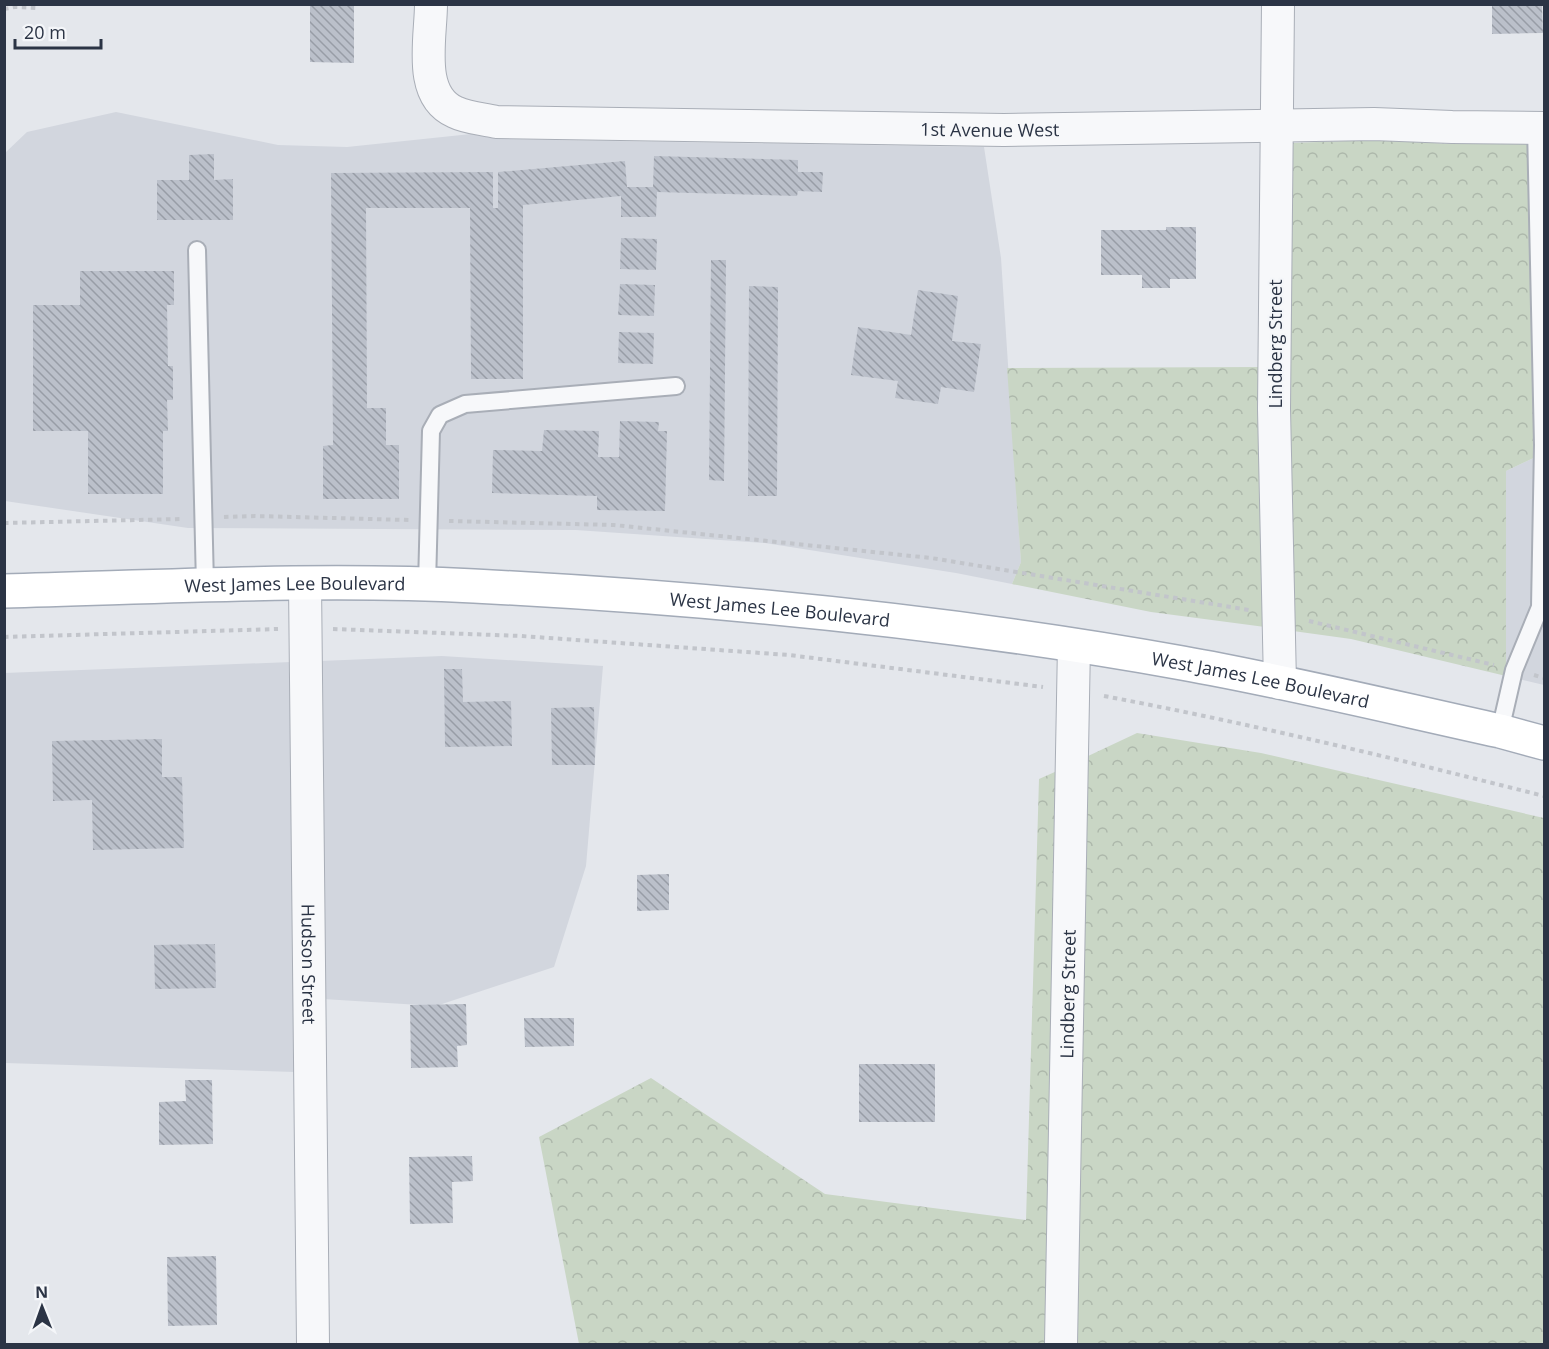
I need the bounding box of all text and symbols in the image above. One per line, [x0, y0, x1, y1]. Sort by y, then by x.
scale bar [15, 12, 100, 50]
text: 20 m [24, 20, 66, 44]
street label: 1st Avenue West [920, 117, 1059, 142]
street label: Lindberg Street [1263, 279, 1287, 409]
street label: West James Lee Boulevard [184, 571, 406, 597]
street label: West James Lee Boulevard [669, 587, 891, 632]
street label: West James Lee Boulevard [1150, 646, 1372, 713]
street label: Hudson Street [296, 903, 322, 1024]
street label: Lindberg Street [1054, 929, 1081, 1059]
north arrow [12, 1277, 72, 1337]
text: N [35, 1281, 48, 1303]

